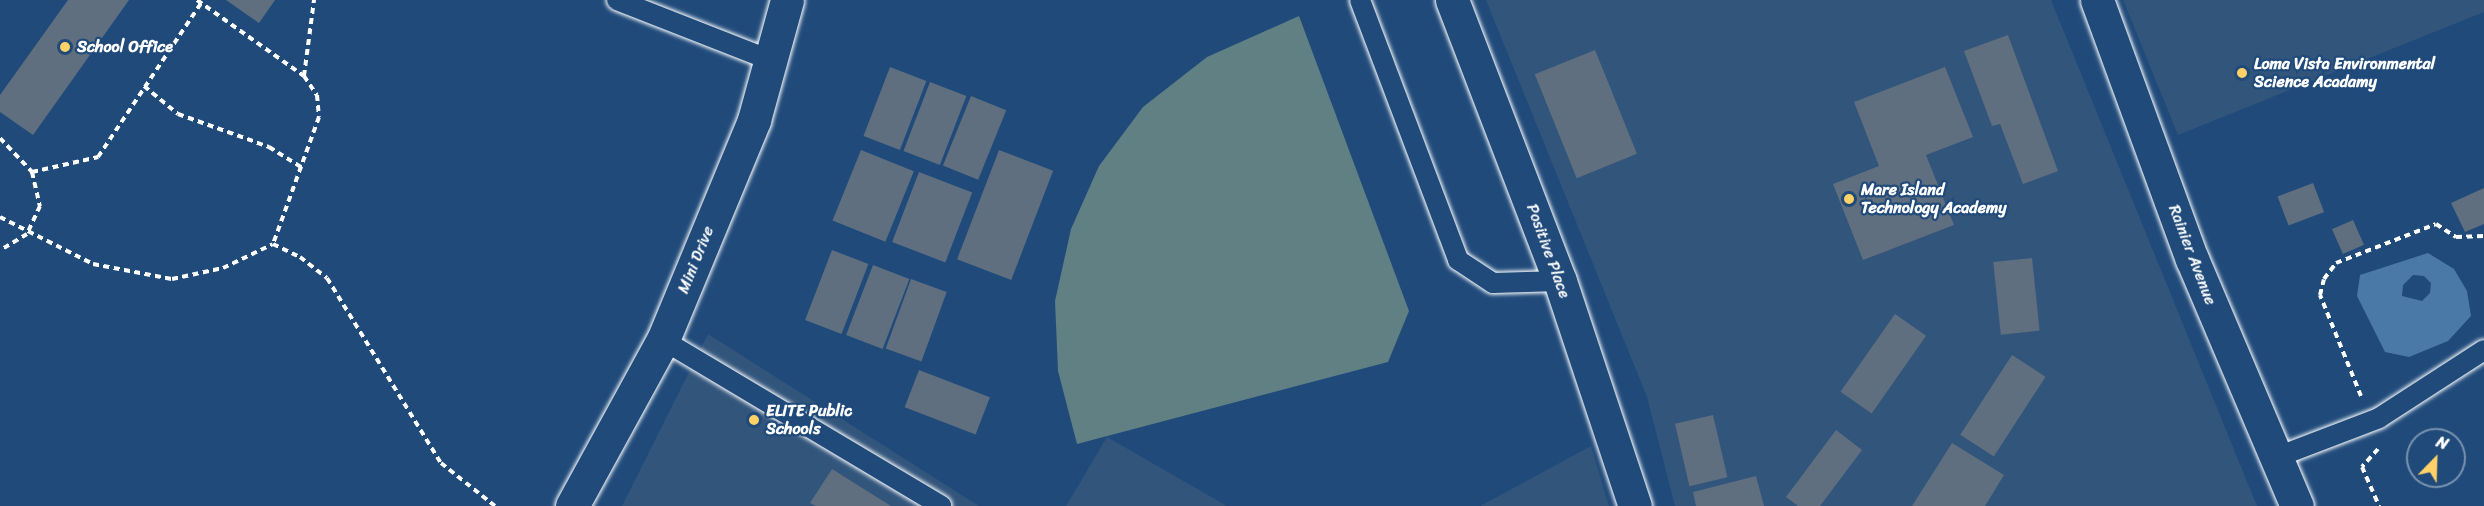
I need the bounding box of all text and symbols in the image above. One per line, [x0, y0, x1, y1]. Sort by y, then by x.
place label: School Office [77, 37, 174, 57]
marker: School Office [58, 40, 72, 54]
place label: Loma Vista Environmental Science Acadamy [2254, 54, 2435, 92]
marker: Loma Vista Environmental Science Acadamy [2235, 66, 2249, 80]
place label: Mare Island Technology Academy [1861, 180, 2007, 218]
marker: Mare Island Technology Academy [1842, 192, 1856, 206]
street label: Positive Place [1522, 201, 1574, 301]
street label: Rainier Avenue [2164, 202, 2220, 308]
street label: Mini Drive [674, 224, 718, 296]
place label: ELITE Public Schools [766, 401, 853, 439]
marker: ELITE Public Schools [747, 413, 761, 427]
text: N [2432, 427, 2453, 458]
north arrow [2406, 428, 2466, 488]

